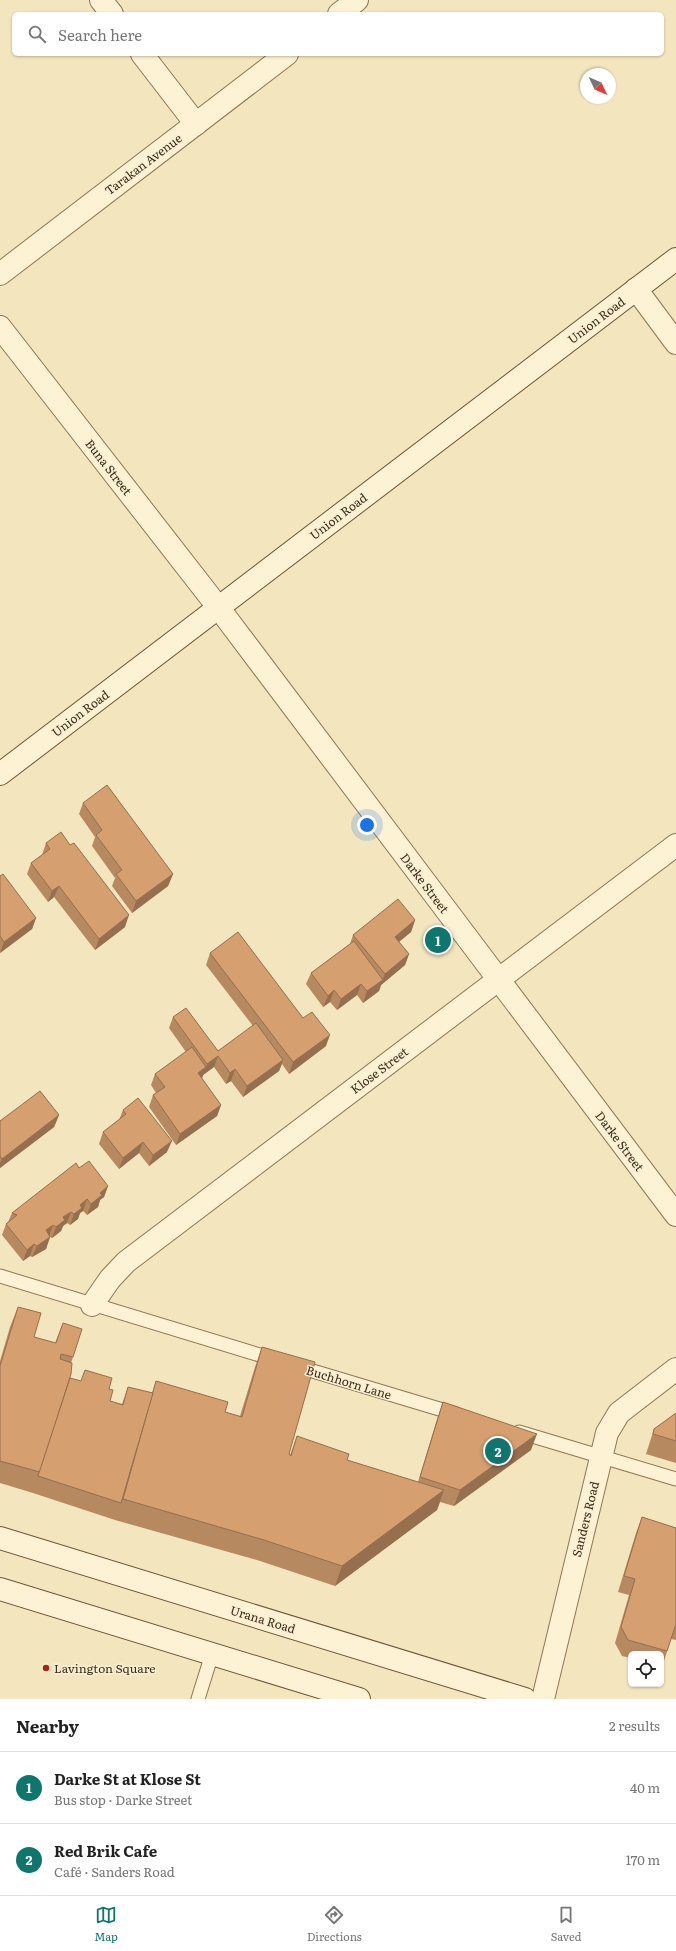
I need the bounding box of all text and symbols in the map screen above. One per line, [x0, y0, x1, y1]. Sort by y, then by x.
search box [12, 12, 664, 56]
icon: search [26, 23, 48, 45]
text: Search here [58, 23, 142, 46]
north arrow [580, 68, 616, 104]
street label: Tarakan Avenue [101, 129, 185, 199]
street label: Union Road [564, 292, 629, 348]
street label: Buna Street [81, 435, 137, 499]
street label: Union Road [306, 488, 371, 544]
street label: Union Road [48, 685, 113, 741]
your location [357, 815, 377, 835]
street label: Darke Street [396, 849, 454, 917]
pin: 1 [425, 925, 451, 955]
street label: Klose Street [346, 1042, 412, 1098]
street label: Darke Street [591, 1107, 649, 1175]
street label: Buchhorn Lane [304, 1360, 394, 1404]
pin: 2 [485, 1436, 511, 1466]
street label: Sanders Road [567, 1479, 603, 1559]
street label: Urana Road [228, 1601, 298, 1638]
map controls [628, 1651, 664, 1687]
button: locate [628, 1651, 664, 1687]
place label: Lavington Square [54, 1659, 155, 1677]
marker: Lavington Square [41, 1663, 51, 1673]
text: Nearby [16, 1713, 79, 1738]
text: 2 results [609, 1716, 660, 1735]
text: Darke St at Klose St [54, 1767, 201, 1790]
text: 1 [26, 1778, 32, 1797]
text: 40 m [630, 1778, 660, 1797]
text: Bus stop · Darke Street [54, 1790, 192, 1809]
text: Red Brik Cafe [54, 1839, 157, 1862]
text: 2 [26, 1850, 32, 1869]
text: 170 m [626, 1850, 660, 1869]
text: Café · Sanders Road [54, 1862, 175, 1881]
tab: Map [94, 1904, 118, 1944]
tab: Directions [307, 1904, 362, 1944]
tab: Saved [551, 1904, 581, 1944]

